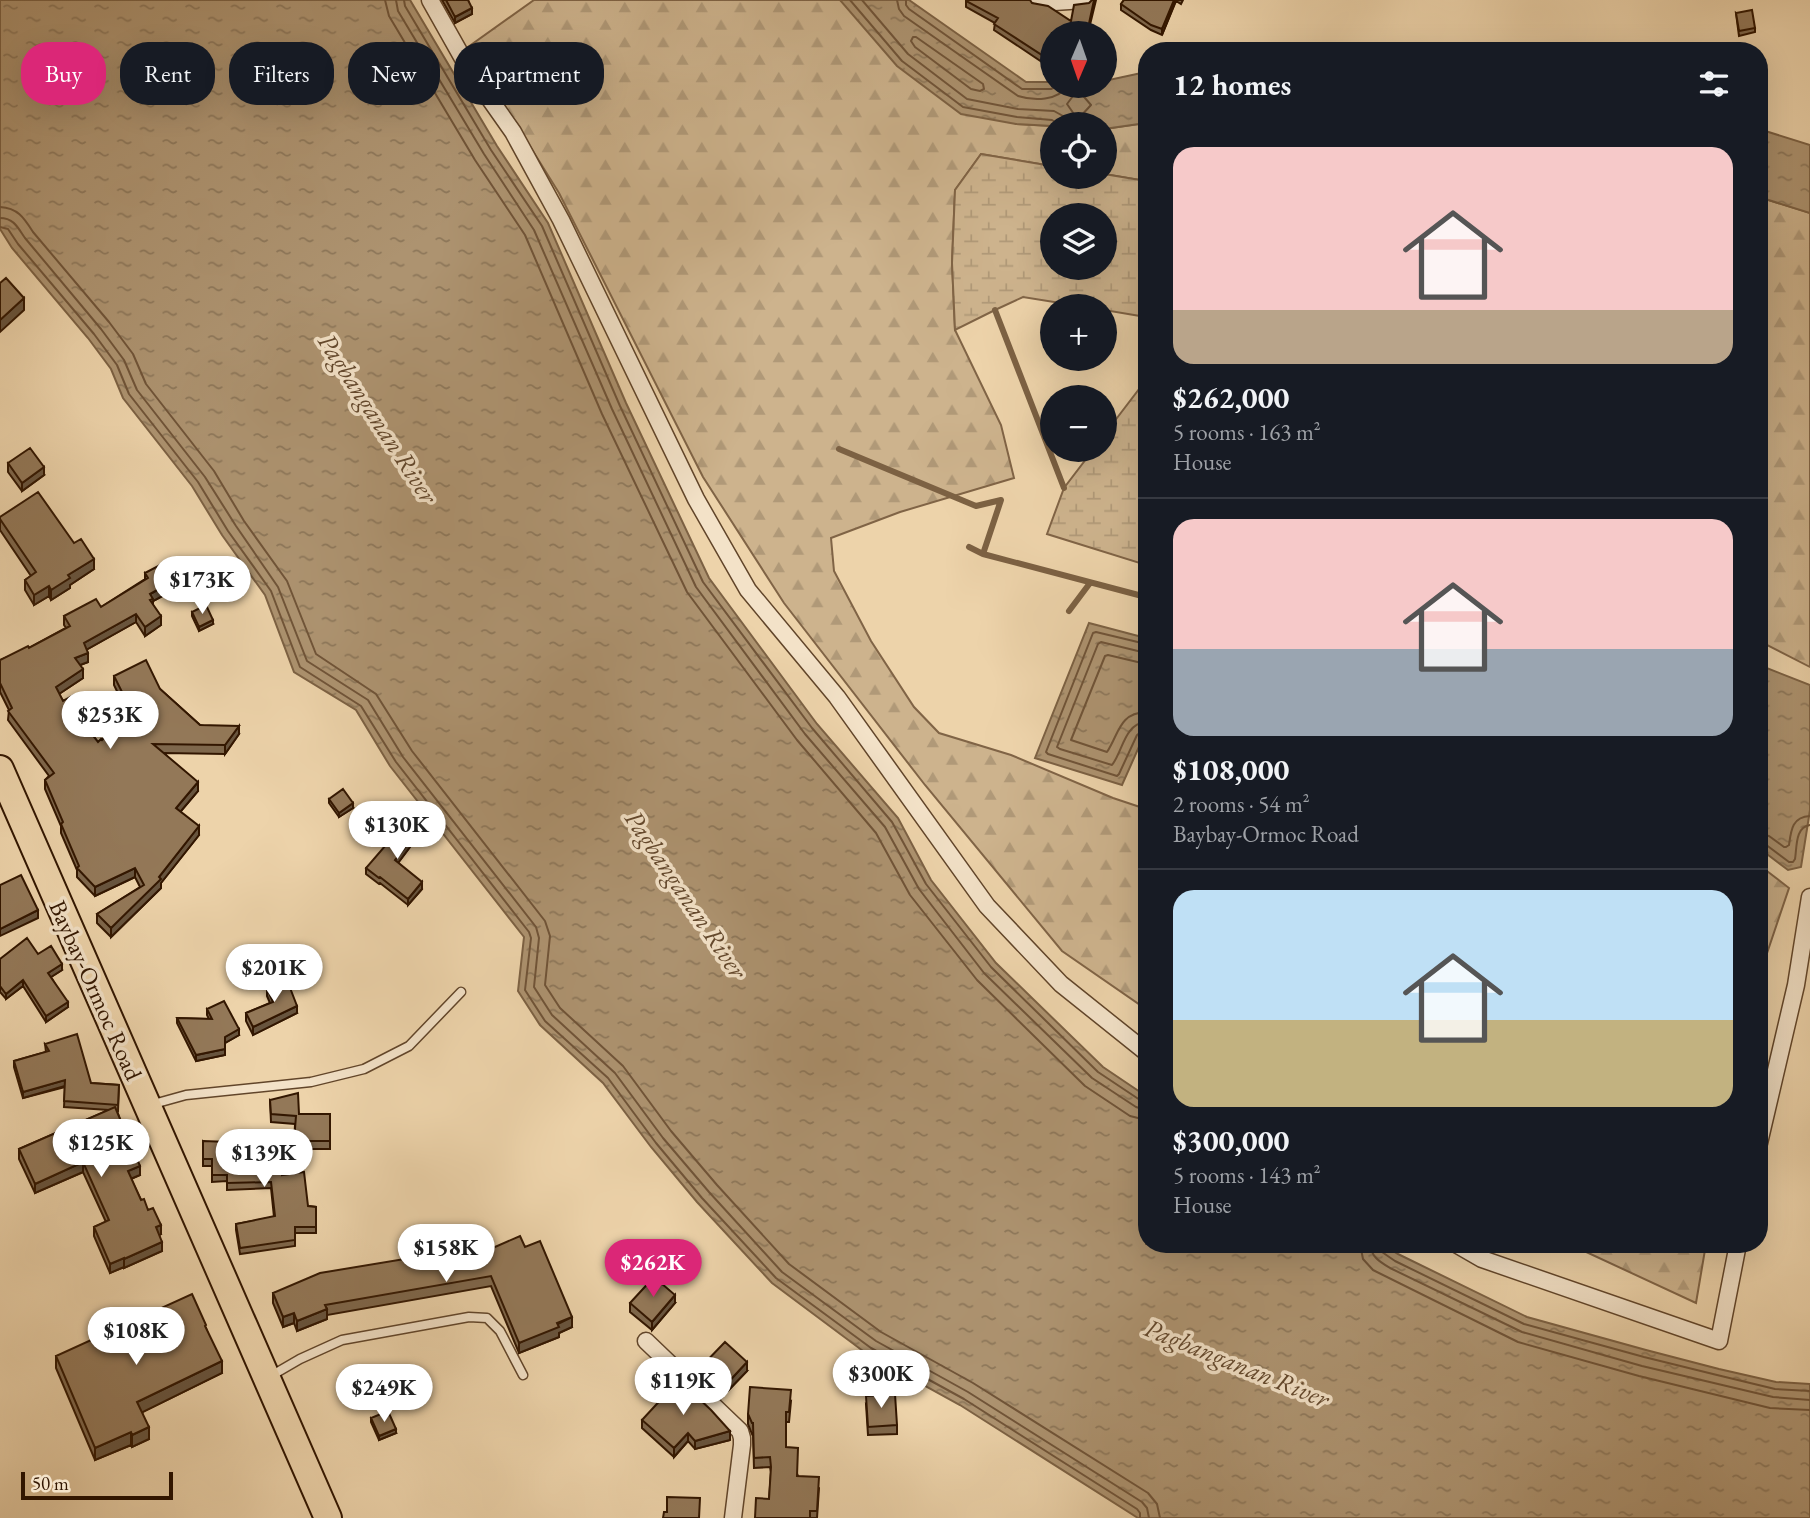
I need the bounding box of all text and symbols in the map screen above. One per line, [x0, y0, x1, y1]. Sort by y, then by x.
north arrow [1040, 21, 1116, 98]
map controls [1040, 21, 1117, 462]
chip: Buy [21, 42, 106, 105]
chip: Rent [120, 42, 215, 105]
chip: Filters [229, 42, 334, 105]
chip: New [348, 42, 440, 105]
chip: Apartment [454, 42, 604, 105]
text: 12 homes [1173, 65, 1291, 104]
icon: filters [1695, 65, 1733, 103]
button: locate [1040, 112, 1117, 189]
icon: home [1390, 192, 1516, 318]
button: layers [1040, 203, 1117, 280]
button: + [1040, 294, 1117, 371]
water label: Pagbanganan River [310, 326, 446, 511]
text: $262,000 [1173, 378, 1289, 417]
button: − [1040, 385, 1117, 462]
text: 5 rooms · 163 m² [1173, 417, 1321, 447]
text: House [1173, 447, 1232, 477]
pin: $173K [153, 556, 251, 616]
text: $173K [170, 564, 234, 594]
icon: home [1390, 564, 1516, 690]
pin: $253K [61, 692, 159, 751]
text: $253K [78, 699, 142, 729]
text: $108,000 [1173, 750, 1289, 789]
text: 2 rooms · 54 m² [1173, 789, 1310, 819]
pin: $130K [348, 802, 446, 861]
water label: Pagbanganan River [617, 803, 756, 986]
text: $130K [365, 809, 429, 839]
text: Baybay-Ormoc Road [1173, 819, 1359, 849]
street label: Baybay-Ormoc Road [42, 895, 150, 1086]
icon: home [1390, 935, 1516, 1061]
pin: $201K [225, 944, 323, 1004]
text: $201K [242, 952, 306, 982]
pin: $125K [52, 1120, 150, 1179]
text: $300,000 [1173, 1121, 1289, 1160]
text: $125K [69, 1127, 133, 1157]
pin: $139K [215, 1130, 313, 1189]
text: $139K [232, 1137, 296, 1167]
text: 5 rooms · 143 m² [1173, 1160, 1321, 1190]
text: House [1173, 1190, 1232, 1220]
pin: $158K [397, 1224, 495, 1284]
text: $158K [414, 1232, 478, 1262]
pin: $262K [604, 1240, 702, 1299]
text: $262K [621, 1247, 685, 1277]
pin: $108K [87, 1308, 185, 1367]
water label: Pagbanganan River [1140, 1310, 1335, 1416]
text: $108K [104, 1315, 168, 1345]
pin: $300K [832, 1350, 930, 1410]
pin: $119K [634, 1358, 732, 1417]
text: $300K [849, 1358, 913, 1388]
pin: $249K [335, 1364, 433, 1424]
text: $119K [651, 1365, 715, 1395]
text: $249K [352, 1372, 416, 1402]
scale bar [21, 1469, 173, 1501]
text: 50 m [32, 1471, 69, 1496]

